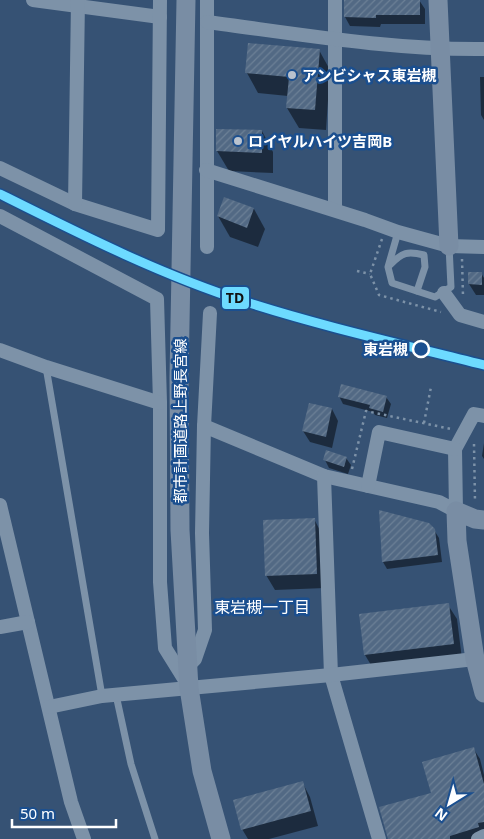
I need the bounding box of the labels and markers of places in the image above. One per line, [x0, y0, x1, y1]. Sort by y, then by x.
place label: アンビシャス東岩槻 [302, 65, 436, 85]
marker: アンビシャス東岩槻 [286, 69, 298, 81]
place label: ロイヤルハイツ吉岡B [248, 131, 392, 151]
marker: ロイヤルハイツ吉岡B [232, 135, 244, 147]
place label: 東岩槻 [363, 339, 408, 359]
marker: 東岩槻 [412, 340, 430, 358]

